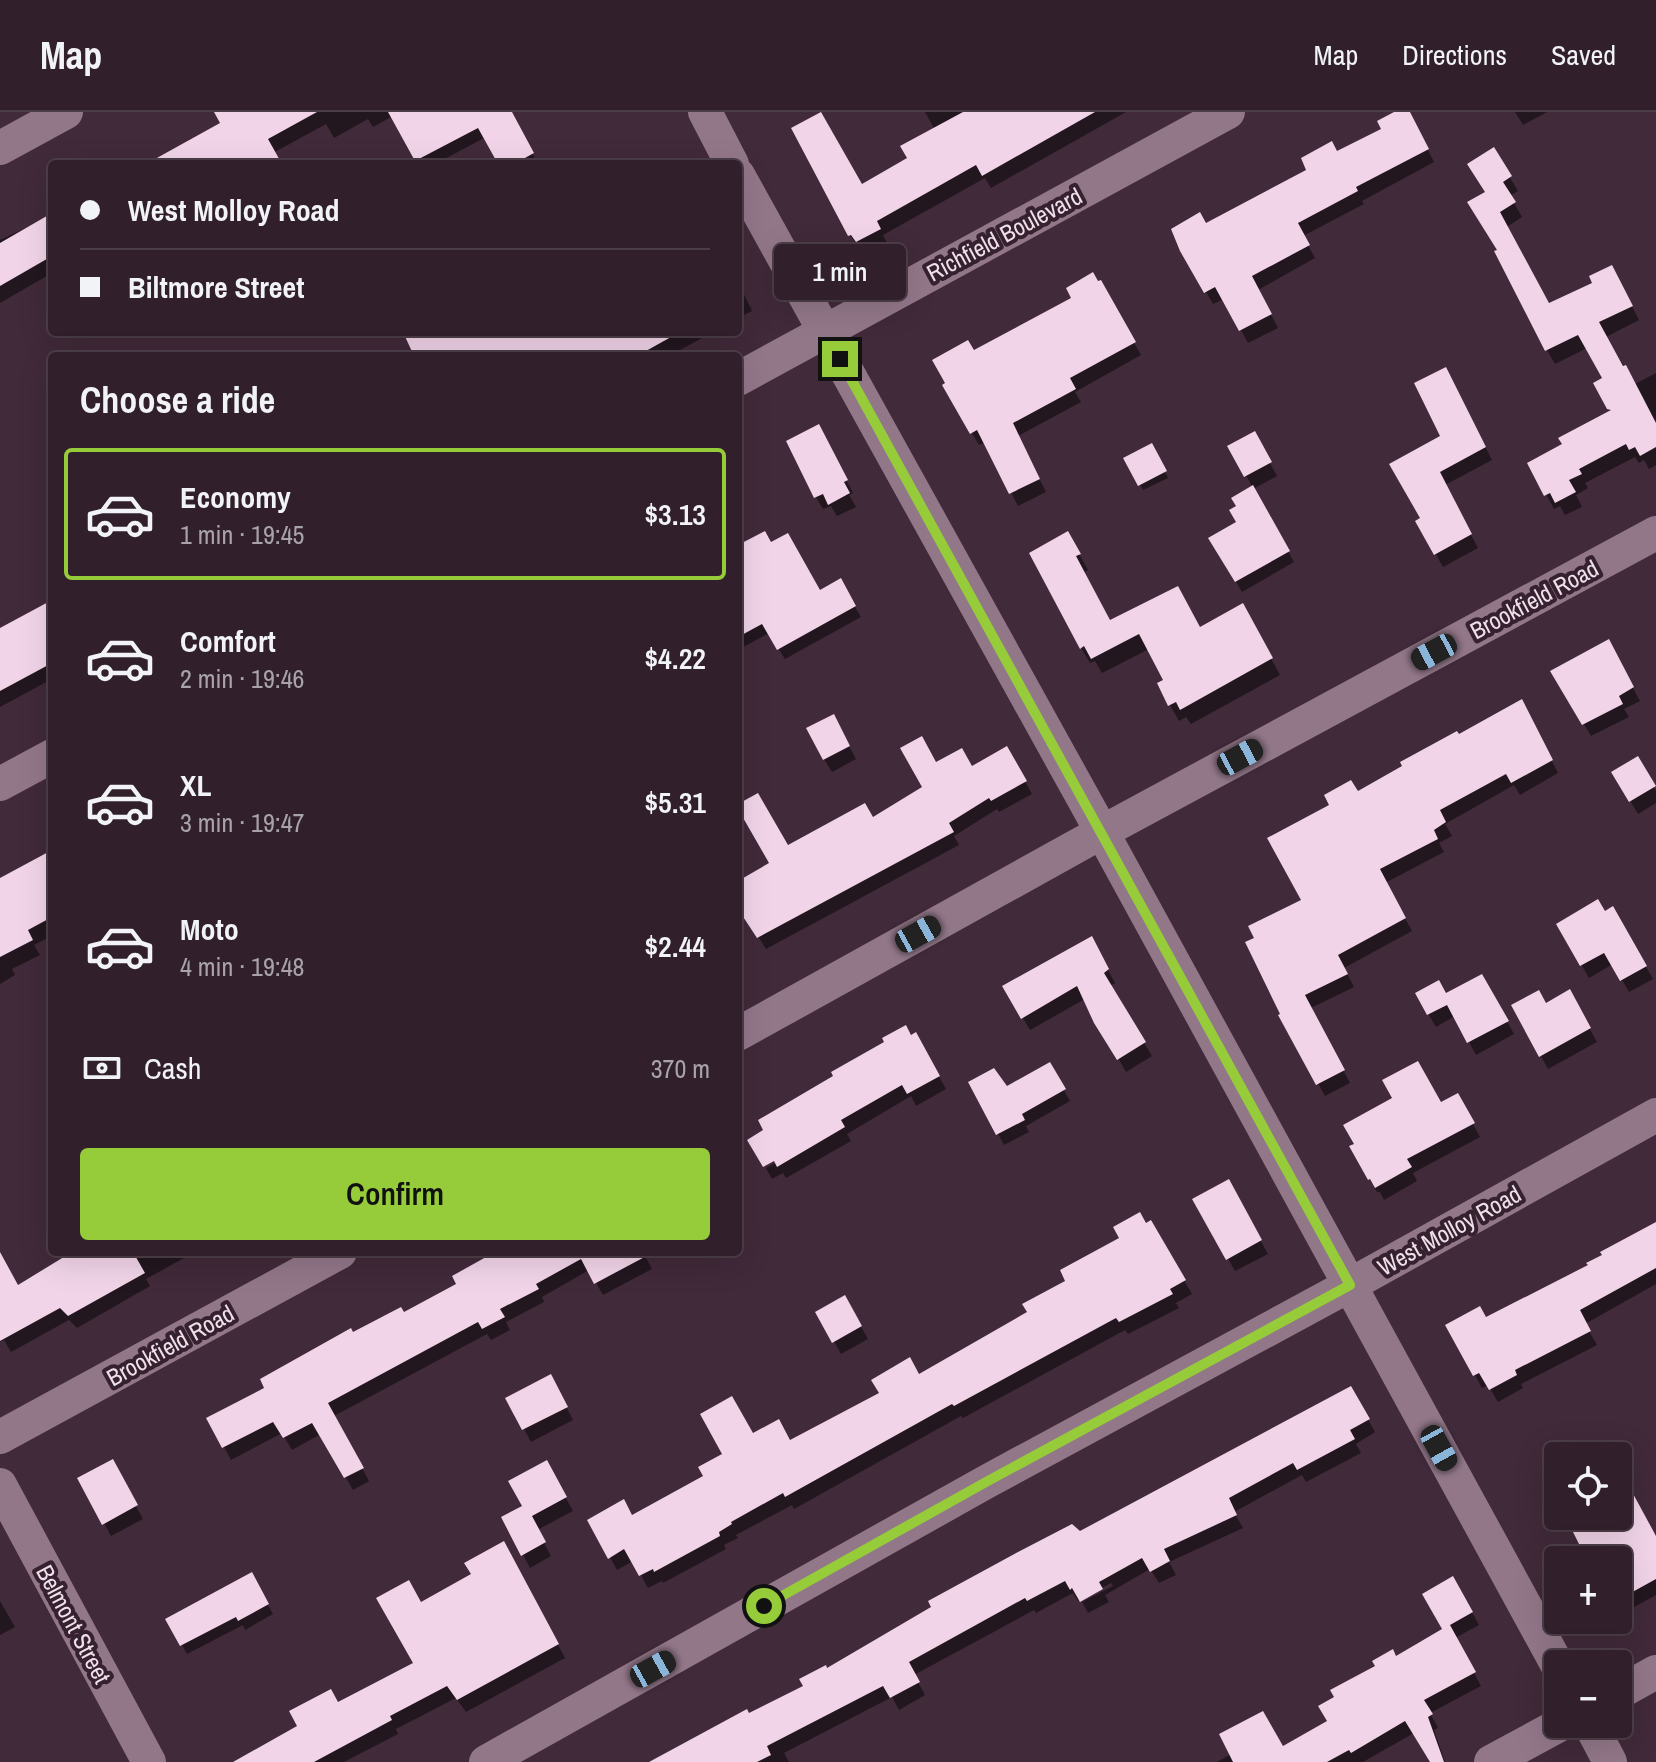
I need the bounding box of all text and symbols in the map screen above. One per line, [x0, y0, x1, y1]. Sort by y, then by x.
text: Map [40, 30, 102, 81]
text: Map [1314, 36, 1358, 74]
text: Directions [1402, 36, 1507, 74]
text: Saved [1551, 36, 1616, 74]
street label: Richfield Boulevard [921, 180, 1087, 288]
text: West Molloy Road [128, 190, 339, 230]
callout: 1 min [774, 243, 906, 299]
text: 1 min [813, 254, 867, 289]
text: Biltmore Street [128, 267, 304, 307]
route end [822, 341, 858, 377]
text: Choose a ride [80, 376, 275, 424]
text: Economy [180, 477, 291, 517]
icon: car [84, 478, 156, 550]
text: $3.13 [644, 494, 706, 534]
text: 1 min · 19:45 [180, 517, 304, 552]
street label: Brookfield Road [1464, 552, 1604, 646]
text: Comfort [180, 621, 276, 661]
icon: car [84, 622, 156, 694]
car [1407, 630, 1461, 674]
text: $4.22 [644, 638, 706, 678]
text: 2 min · 19:46 [180, 661, 304, 696]
car [1213, 735, 1267, 779]
text: XL [180, 765, 211, 805]
icon: car [84, 766, 156, 838]
text: $5.31 [644, 782, 706, 822]
text: 3 min · 19:47 [180, 805, 304, 840]
text: Moto [180, 909, 239, 949]
icon: car [84, 910, 156, 982]
car [891, 912, 945, 956]
text: $2.44 [644, 926, 706, 966]
text: 4 min · 19:48 [180, 949, 304, 984]
icon: cash [80, 1046, 124, 1090]
text: Cash [144, 1048, 201, 1088]
text: 370 m [651, 1051, 710, 1086]
button: Confirm [80, 1148, 710, 1240]
street label: West Molloy Road [1372, 1177, 1526, 1283]
street label: Brookfield Road [101, 1297, 239, 1393]
car [1417, 1421, 1461, 1475]
map controls [1544, 1442, 1632, 1738]
button: locate [1544, 1442, 1632, 1530]
button: + [1544, 1546, 1632, 1634]
street label: Belmont Street [29, 1559, 119, 1689]
route start [746, 1588, 782, 1624]
car [626, 1647, 680, 1691]
button: − [1544, 1650, 1632, 1738]

